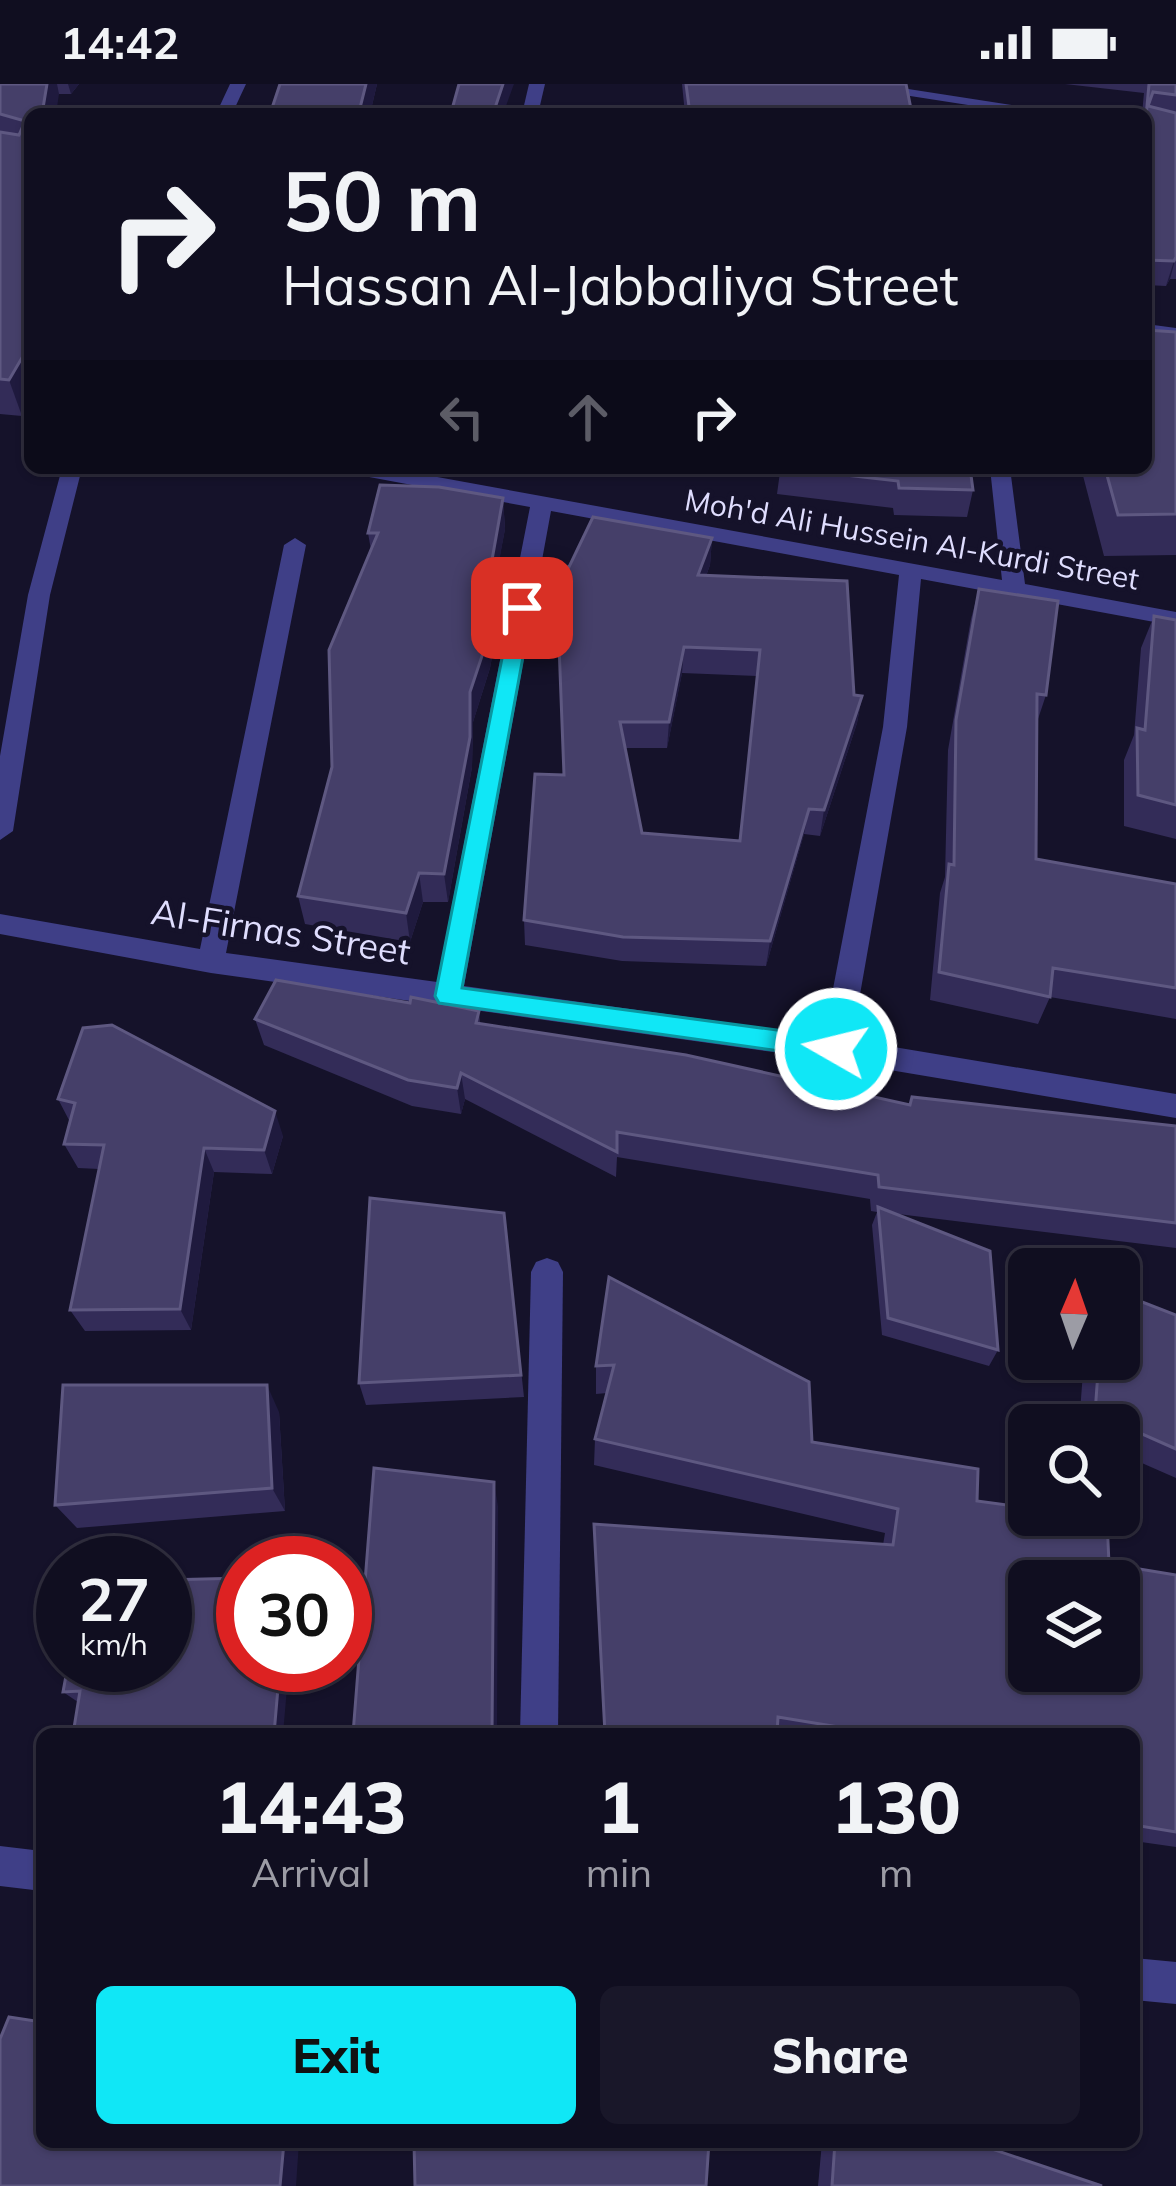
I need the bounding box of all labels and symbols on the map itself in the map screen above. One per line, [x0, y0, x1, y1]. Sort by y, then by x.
street label: Moh'd Ali Hussein Al-Kurdi Street [682, 480, 1142, 598]
pin [471, 557, 573, 659]
street label: Al-Firnas Street [148, 888, 414, 974]
position arrow [773, 986, 899, 1112]
north arrow [1008, 1248, 1140, 1380]
speed limit sign: 30 [216, 1536, 372, 1692]

